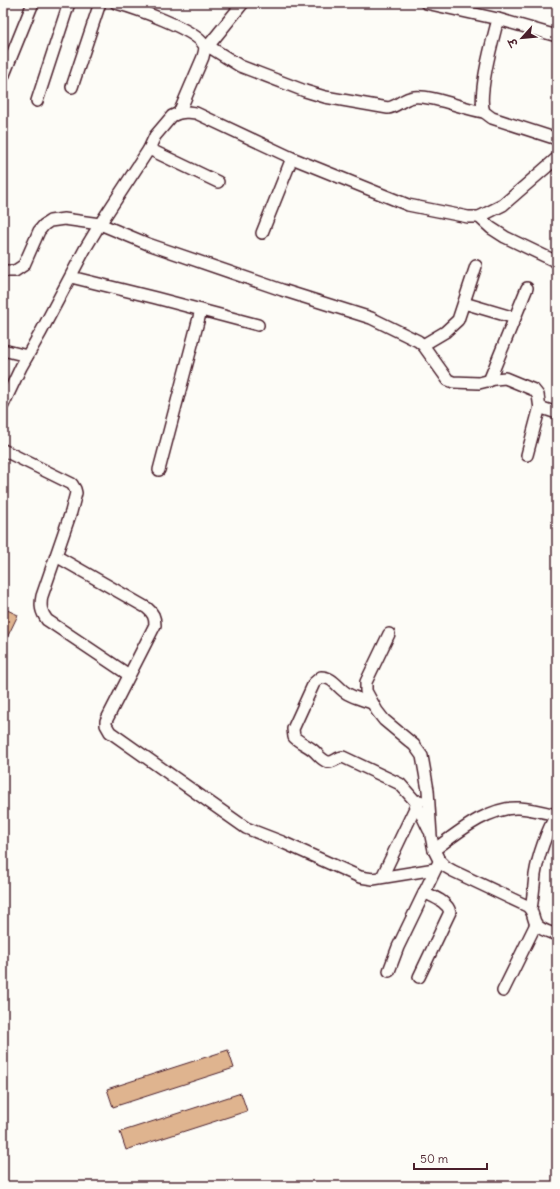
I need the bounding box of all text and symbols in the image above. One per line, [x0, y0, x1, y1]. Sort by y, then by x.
north arrow [502, 18, 542, 58]
text: उ [504, 35, 521, 50]
scale bar [414, 1145, 487, 1171]
text: 50 m [420, 1151, 449, 1166]

